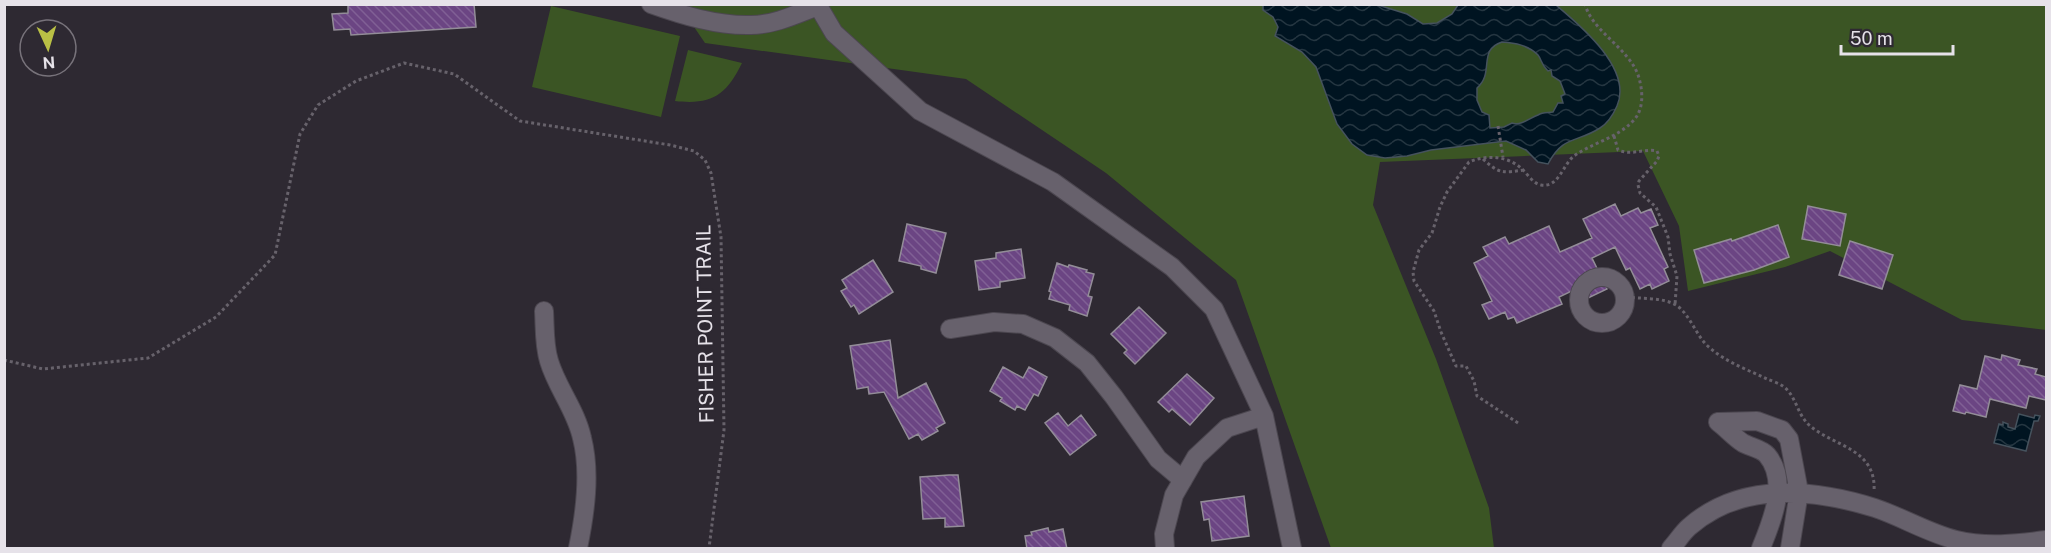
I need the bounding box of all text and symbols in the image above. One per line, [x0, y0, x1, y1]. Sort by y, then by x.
north arrow [18, 18, 78, 78]
scale bar [1841, 18, 1954, 56]
text: 50 m [1850, 28, 1893, 49]
text: N [42, 53, 56, 72]
street label: FISHER POINT TRAIL [691, 224, 719, 424]

